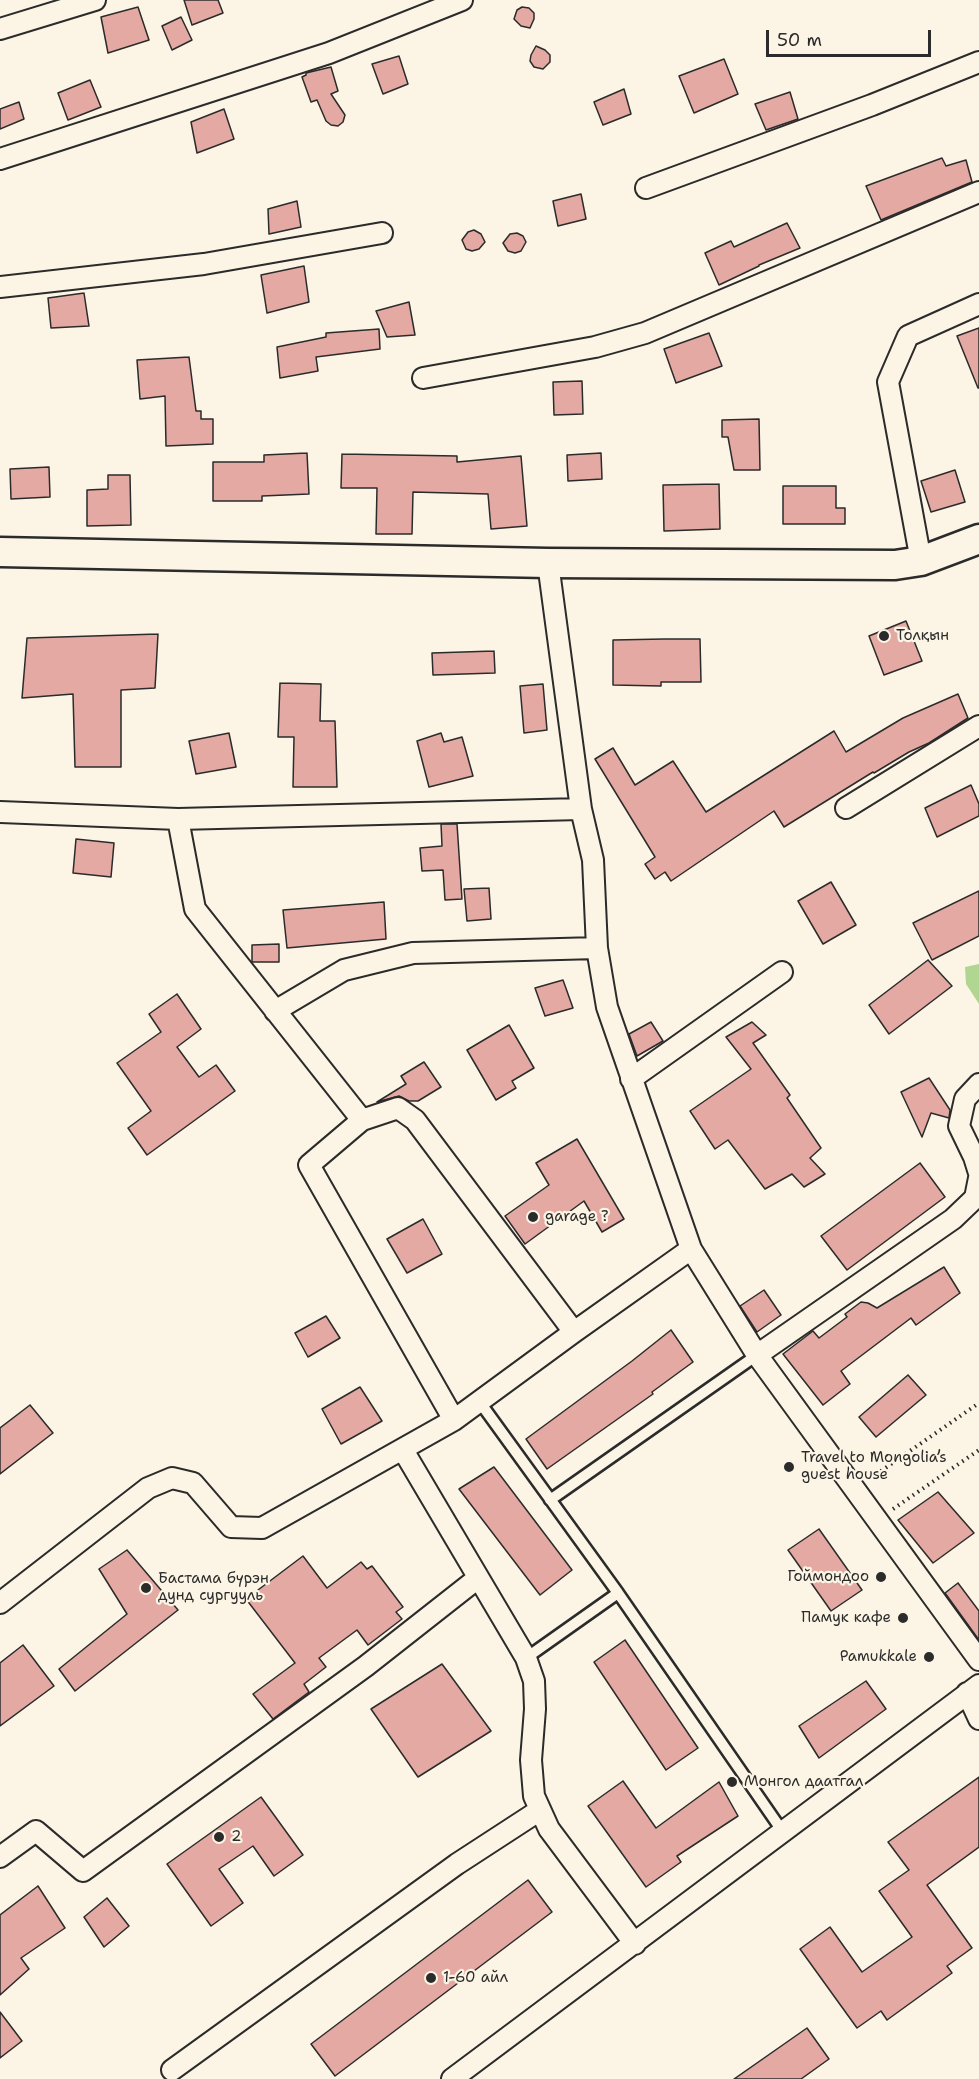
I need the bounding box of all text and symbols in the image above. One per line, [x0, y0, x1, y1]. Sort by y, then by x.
scale bar [769, 18, 934, 56]
text: 50 m [777, 28, 822, 52]
place label: Толқын [896, 627, 949, 645]
marker: Толқын [877, 629, 891, 643]
place label: garage ? [545, 1208, 608, 1226]
marker: garage ? [526, 1210, 540, 1224]
place label: Travel to Mongolia’s guest house [801, 1449, 947, 1484]
marker: Travel to Mongolia’s guest house [782, 1460, 796, 1474]
place label: Гоймондоо [788, 1568, 869, 1586]
place label: Бастама бүрэн дунд сургууль [158, 1570, 269, 1605]
marker: Гоймондоо [874, 1570, 888, 1584]
marker: Бастама бүрэн дунд сургууль [139, 1581, 153, 1595]
place label: Памук кафе [801, 1609, 891, 1627]
marker: Памук кафе [896, 1611, 910, 1625]
place label: Pamukkale [840, 1648, 917, 1666]
marker: Pamukkale [922, 1650, 936, 1664]
place label: Монгол даатгал [744, 1773, 863, 1791]
marker: Монгол даатгал [725, 1775, 739, 1789]
place label: 2 [231, 1828, 241, 1846]
marker: 2 [212, 1830, 226, 1844]
place label: 1-60 айл [443, 1969, 508, 1987]
marker: 1-60 айл [424, 1971, 438, 1985]

